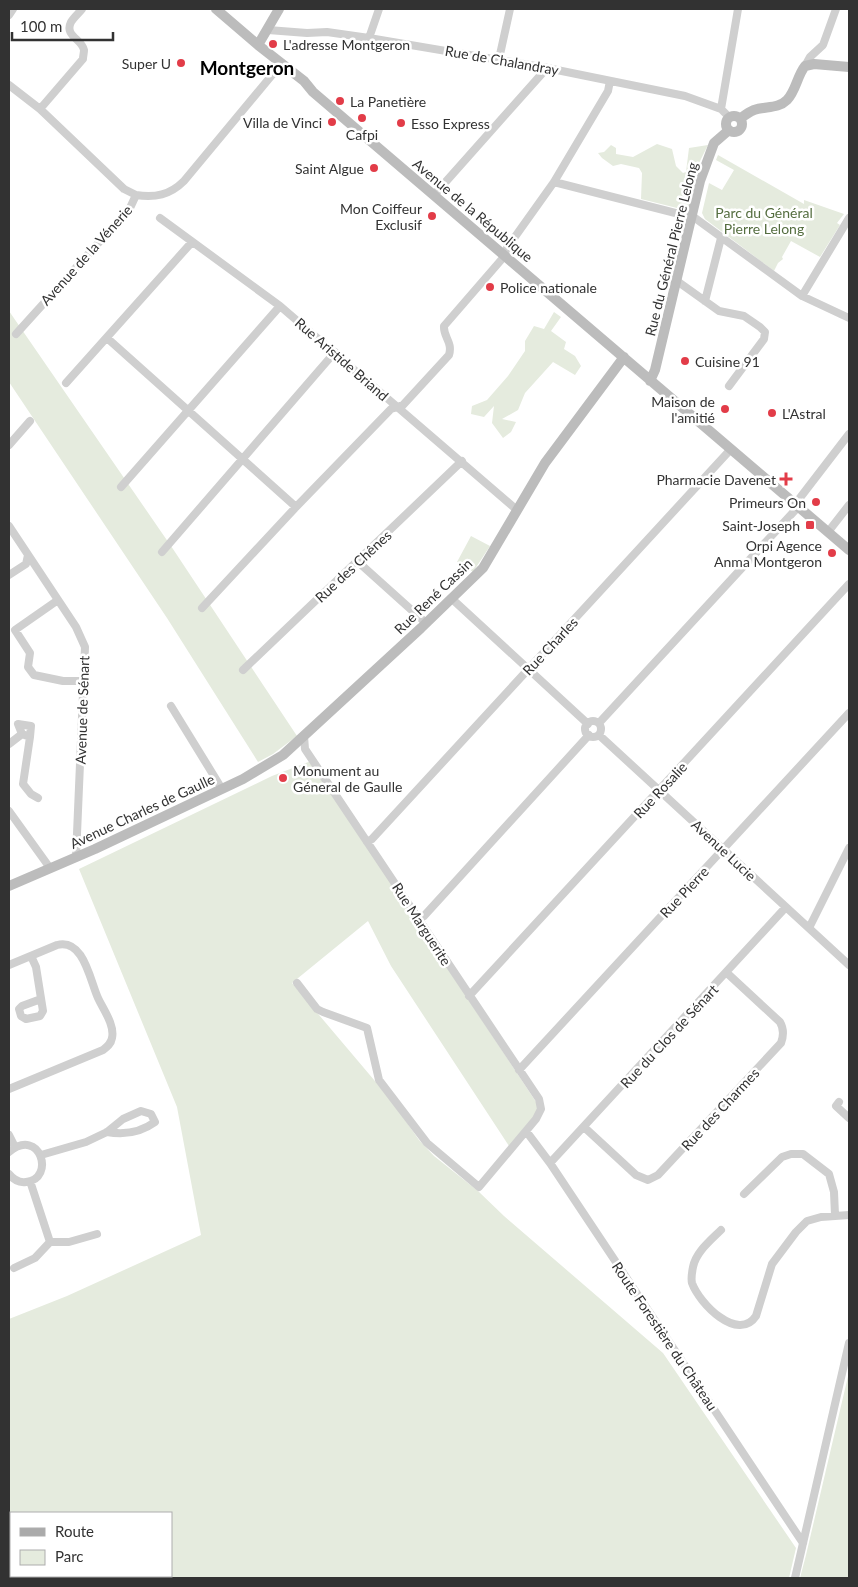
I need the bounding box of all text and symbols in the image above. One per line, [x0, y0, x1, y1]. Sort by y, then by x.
scale bar [12, 10, 114, 42]
text: 100 m [20, 17, 62, 35]
place label: L'adresse Montgeron [283, 36, 410, 53]
marker: L'adresse Montgeron [267, 38, 279, 50]
street label: Rue de Chalandray [444, 42, 561, 79]
place label: Super U [122, 55, 171, 72]
district label: Montgeron [200, 56, 294, 79]
marker: Super U [175, 57, 187, 69]
place label: La Panetière [350, 93, 426, 110]
marker: La Panetière [334, 95, 346, 107]
marker: Cafpi [356, 112, 368, 124]
place label: Villa de Vinci [243, 114, 322, 131]
place label: Esso Express [411, 115, 490, 132]
marker: Villa de Vinci [326, 116, 338, 128]
marker: Esso Express [395, 117, 407, 129]
place label: Cafpi [346, 126, 378, 143]
street label: Avenue de la République [410, 155, 536, 265]
place label: Saint Algue [295, 160, 364, 177]
street label: Rue du Général Pierre Lelong [641, 160, 701, 338]
marker: Saint Algue [368, 162, 380, 174]
place label: Mon Coiffeur Exclusif [340, 200, 422, 233]
street label: Avenue de la Vénerie [37, 201, 135, 309]
park label: Parc du Général Pierre Lelong [715, 204, 813, 237]
marker: Mon Coiffeur Exclusif [426, 210, 438, 222]
place label: Police nationale [500, 279, 597, 296]
marker: Police nationale [484, 281, 496, 293]
street label: Rue Aristide Briand [292, 314, 392, 404]
place label: Cuisine 91 [695, 353, 760, 370]
marker: Cuisine 91 [679, 355, 691, 367]
place label: Maison de l'amitié [651, 393, 715, 426]
marker: Maison de l'amitié [719, 403, 731, 415]
place label: L'Astral [782, 405, 826, 422]
marker: L'Astral [766, 407, 778, 419]
place label: Pharmacie Davenet [656, 471, 776, 488]
marker: Pharmacie Davenet [780, 473, 792, 485]
place label: Primeurs On [729, 494, 806, 511]
marker: Primeurs On [810, 496, 822, 508]
place label: Saint-Joseph [722, 517, 800, 534]
marker: Saint-Joseph [804, 519, 816, 531]
street label: Rue des Chênes [311, 526, 395, 606]
place label: Orpi Agence Anma Montgeron [714, 537, 822, 570]
marker: Orpi Agence Anma Montgeron [826, 547, 838, 559]
street label: Rue René Cassin [391, 555, 475, 637]
street label: Rue Charles [519, 613, 581, 679]
street label: Avenue de Sénart [72, 655, 92, 765]
street label: Rue Rosalie [630, 758, 690, 822]
place label: Monument au Géneral de Gaulle [293, 762, 402, 795]
street label: Avenue Charles de Gaulle [67, 770, 217, 852]
marker: Monument au Géneral de Gaulle [277, 772, 289, 784]
street label: Avenue Lucie [688, 816, 760, 884]
street label: Rue Pierre [656, 863, 712, 921]
street label: Rue Marguerite [389, 879, 455, 969]
street label: Rue du Clos de Sénart [617, 981, 721, 1091]
street label: Rue des Charmes [678, 1064, 762, 1154]
street label: Route Forestière du Château [609, 1258, 721, 1414]
legend [10, 1512, 172, 1577]
text: Route [55, 1522, 94, 1540]
text: Parc [55, 1547, 84, 1565]

